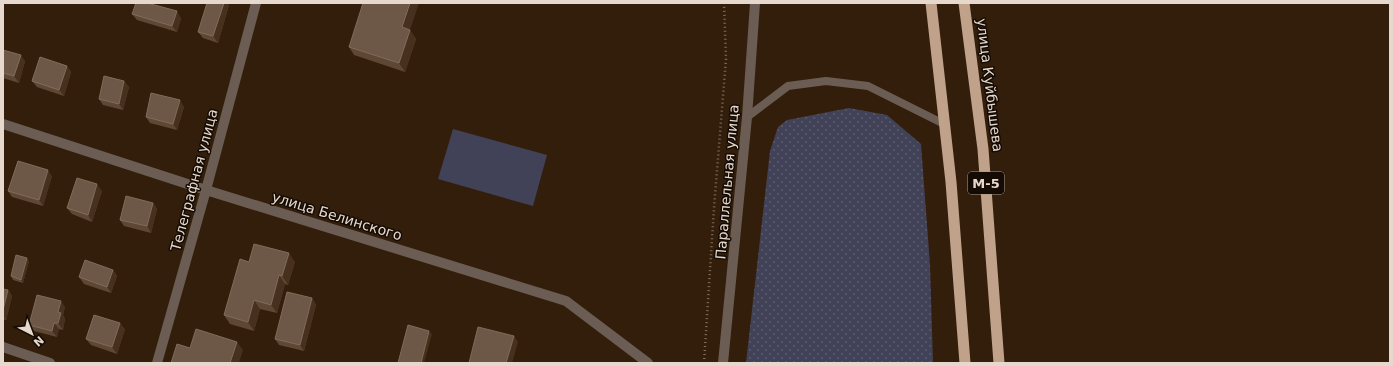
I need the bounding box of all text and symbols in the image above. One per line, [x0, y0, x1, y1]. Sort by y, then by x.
street label: улица Куйбышева [974, 17, 1006, 153]
street label: Параллельная улица [712, 104, 742, 260]
street label: Телеграфная улица [167, 107, 221, 254]
road number: М-5 [968, 172, 1004, 194]
street label: улица Белинского [270, 189, 404, 243]
north arrow [12, 314, 52, 354]
text: N [31, 333, 46, 349]

